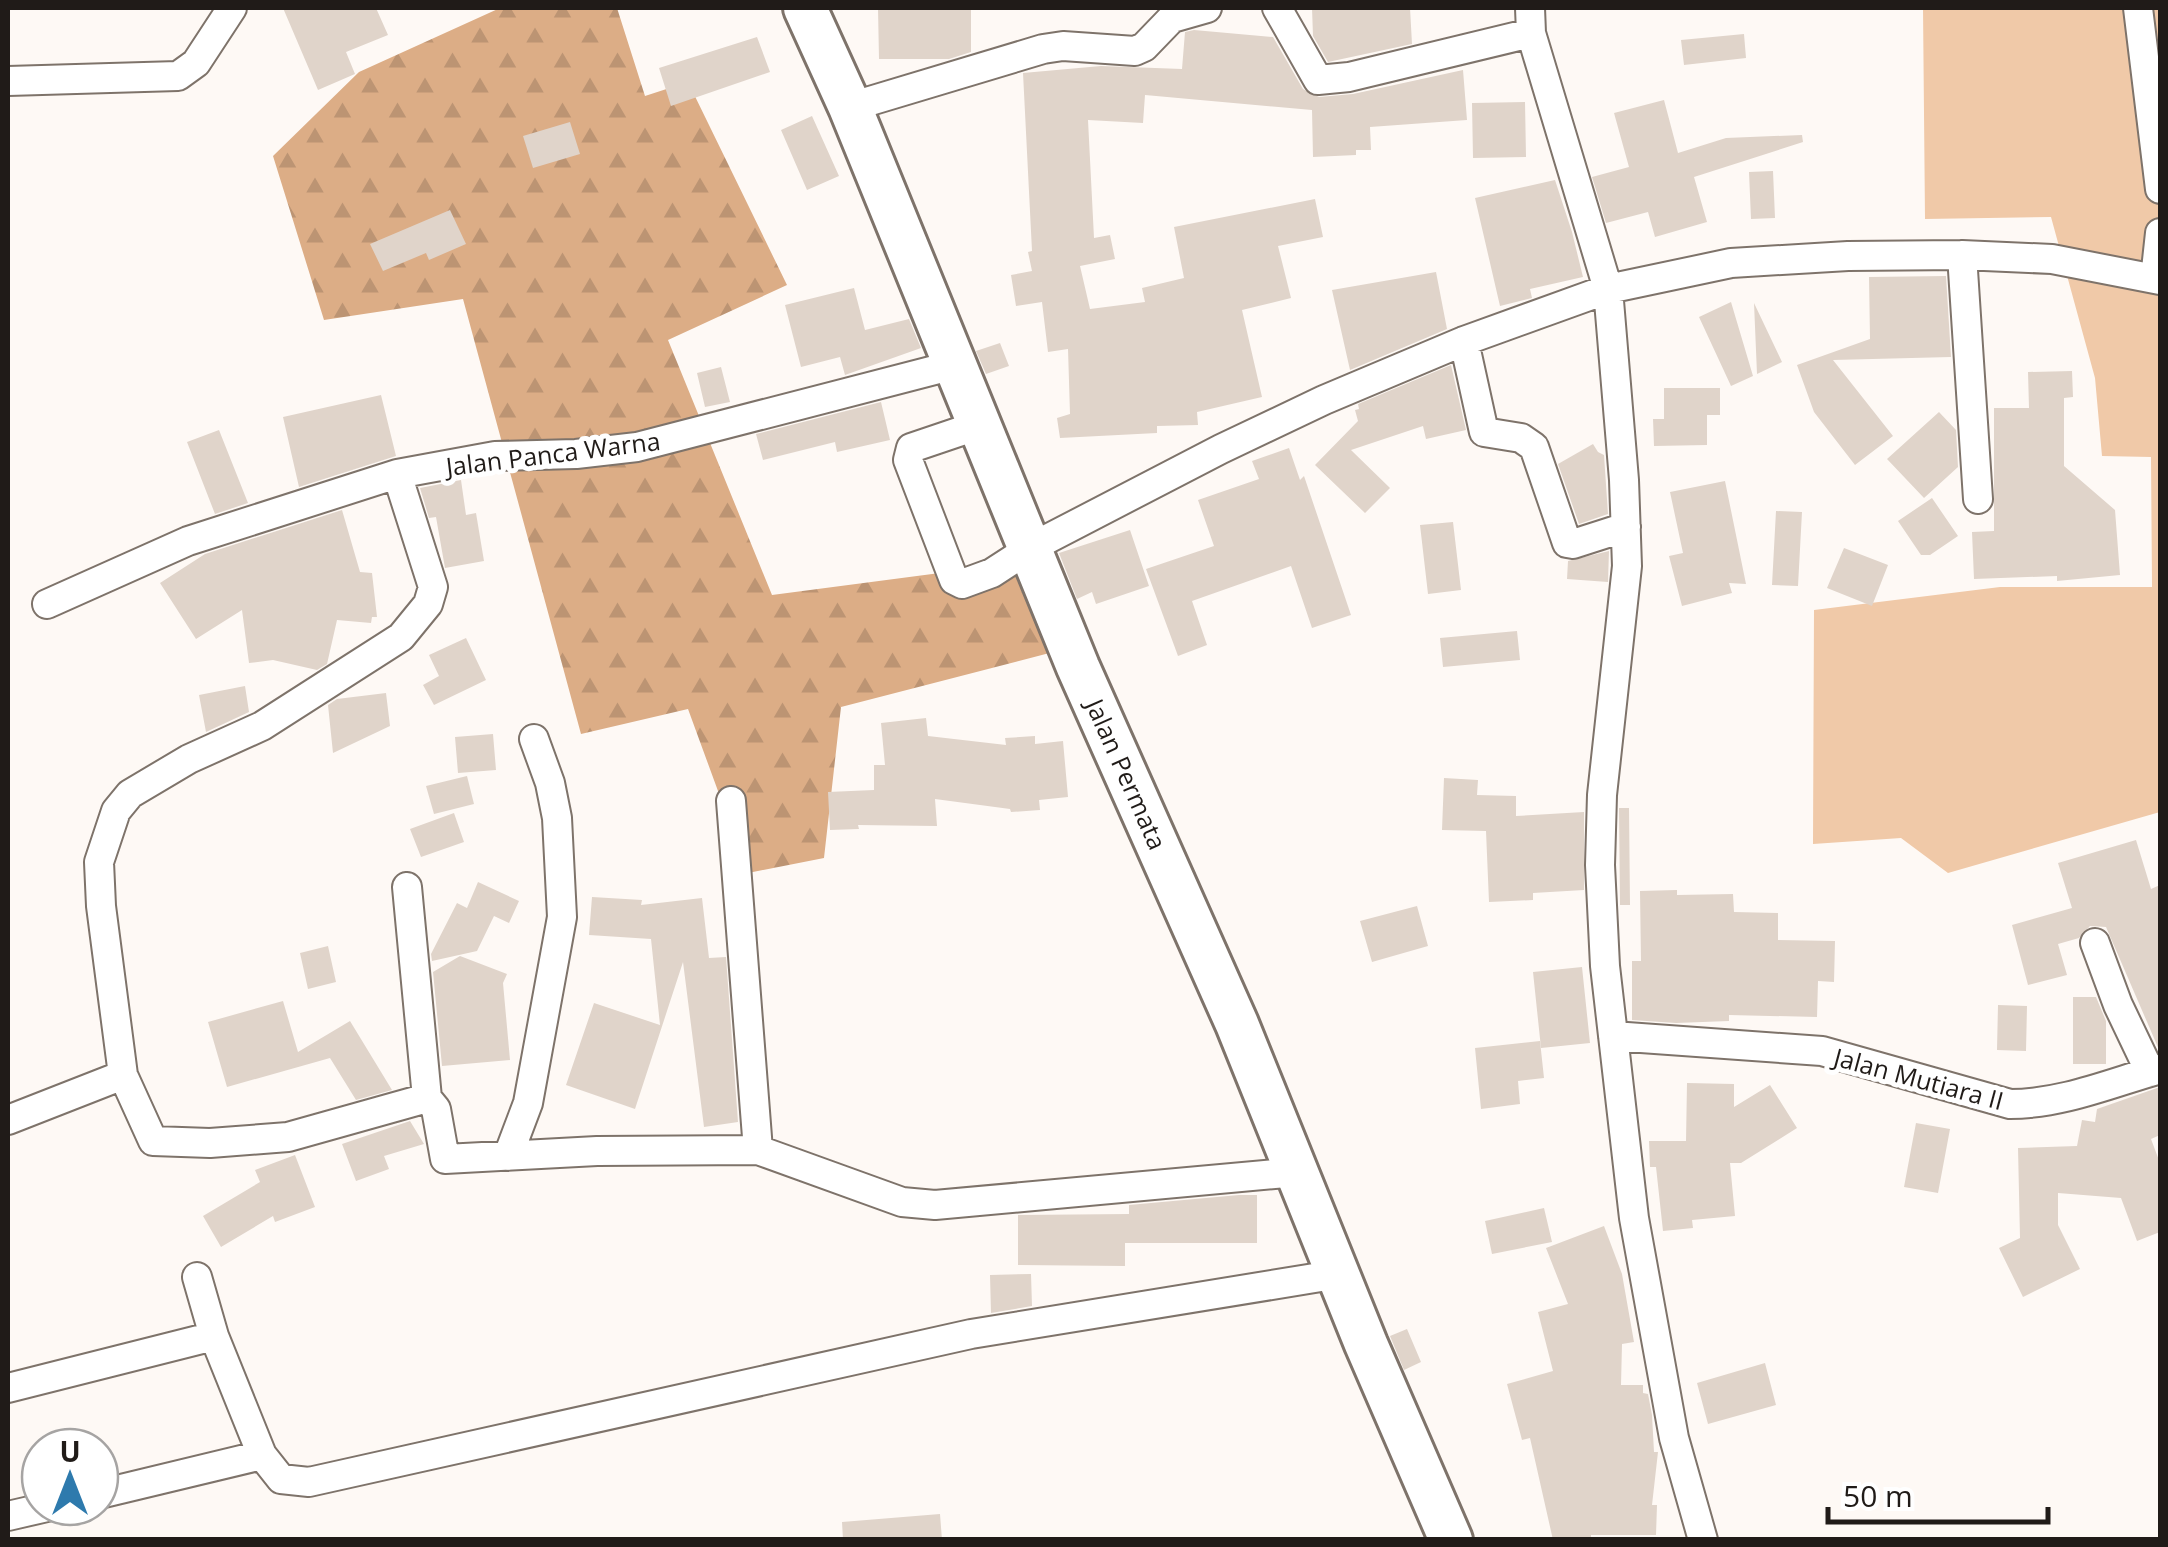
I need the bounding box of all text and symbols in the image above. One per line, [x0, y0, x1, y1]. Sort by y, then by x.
street label: Jalan Panca Warna [442, 423, 662, 483]
street label: Jalan Permata [1078, 691, 1175, 855]
street label: Jalan Mutiara II [1829, 1039, 2008, 1117]
north arrow [20, 1427, 120, 1527]
text: U [59, 1432, 81, 1470]
scale bar [1828, 1462, 2048, 1524]
text: 50 m [1843, 1475, 1913, 1516]

